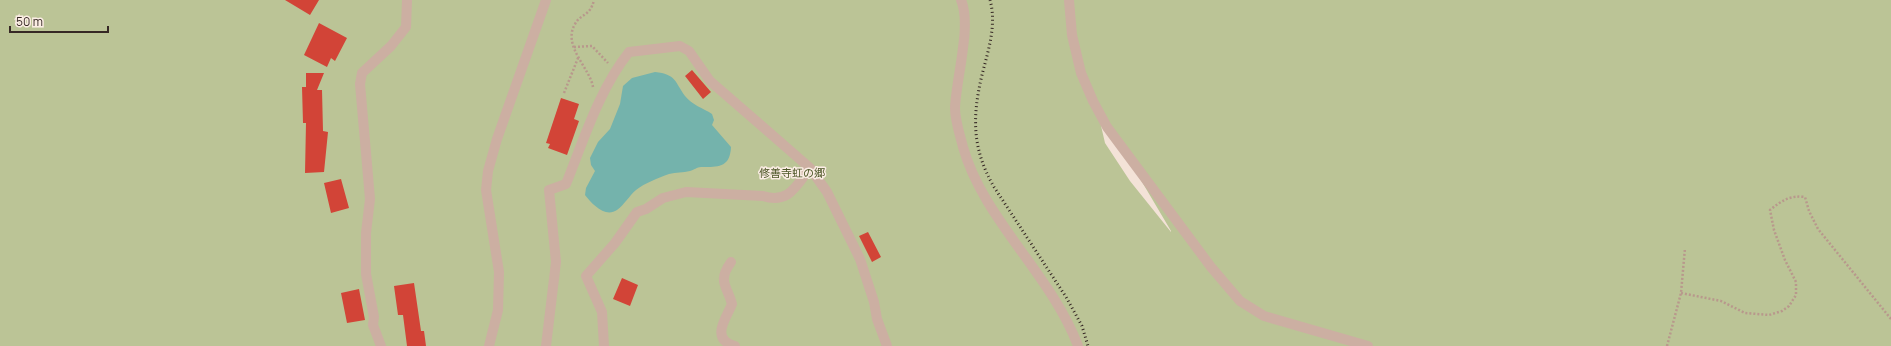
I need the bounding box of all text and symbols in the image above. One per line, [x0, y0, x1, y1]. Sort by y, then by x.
scale bar [10, 8, 108, 34]
text: 50 m [16, 13, 43, 30]
park label: 修善寺虹の郷 [759, 165, 825, 180]

